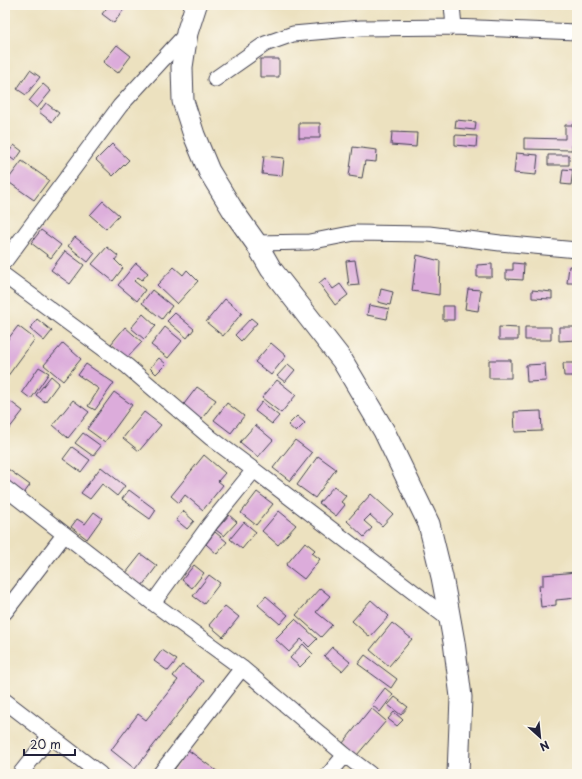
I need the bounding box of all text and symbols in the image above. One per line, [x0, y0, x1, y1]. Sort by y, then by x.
north arrow [520, 717, 560, 757]
scale bar [24, 731, 75, 757]
text: 20 m [30, 735, 61, 753]
text: N [537, 737, 553, 756]

